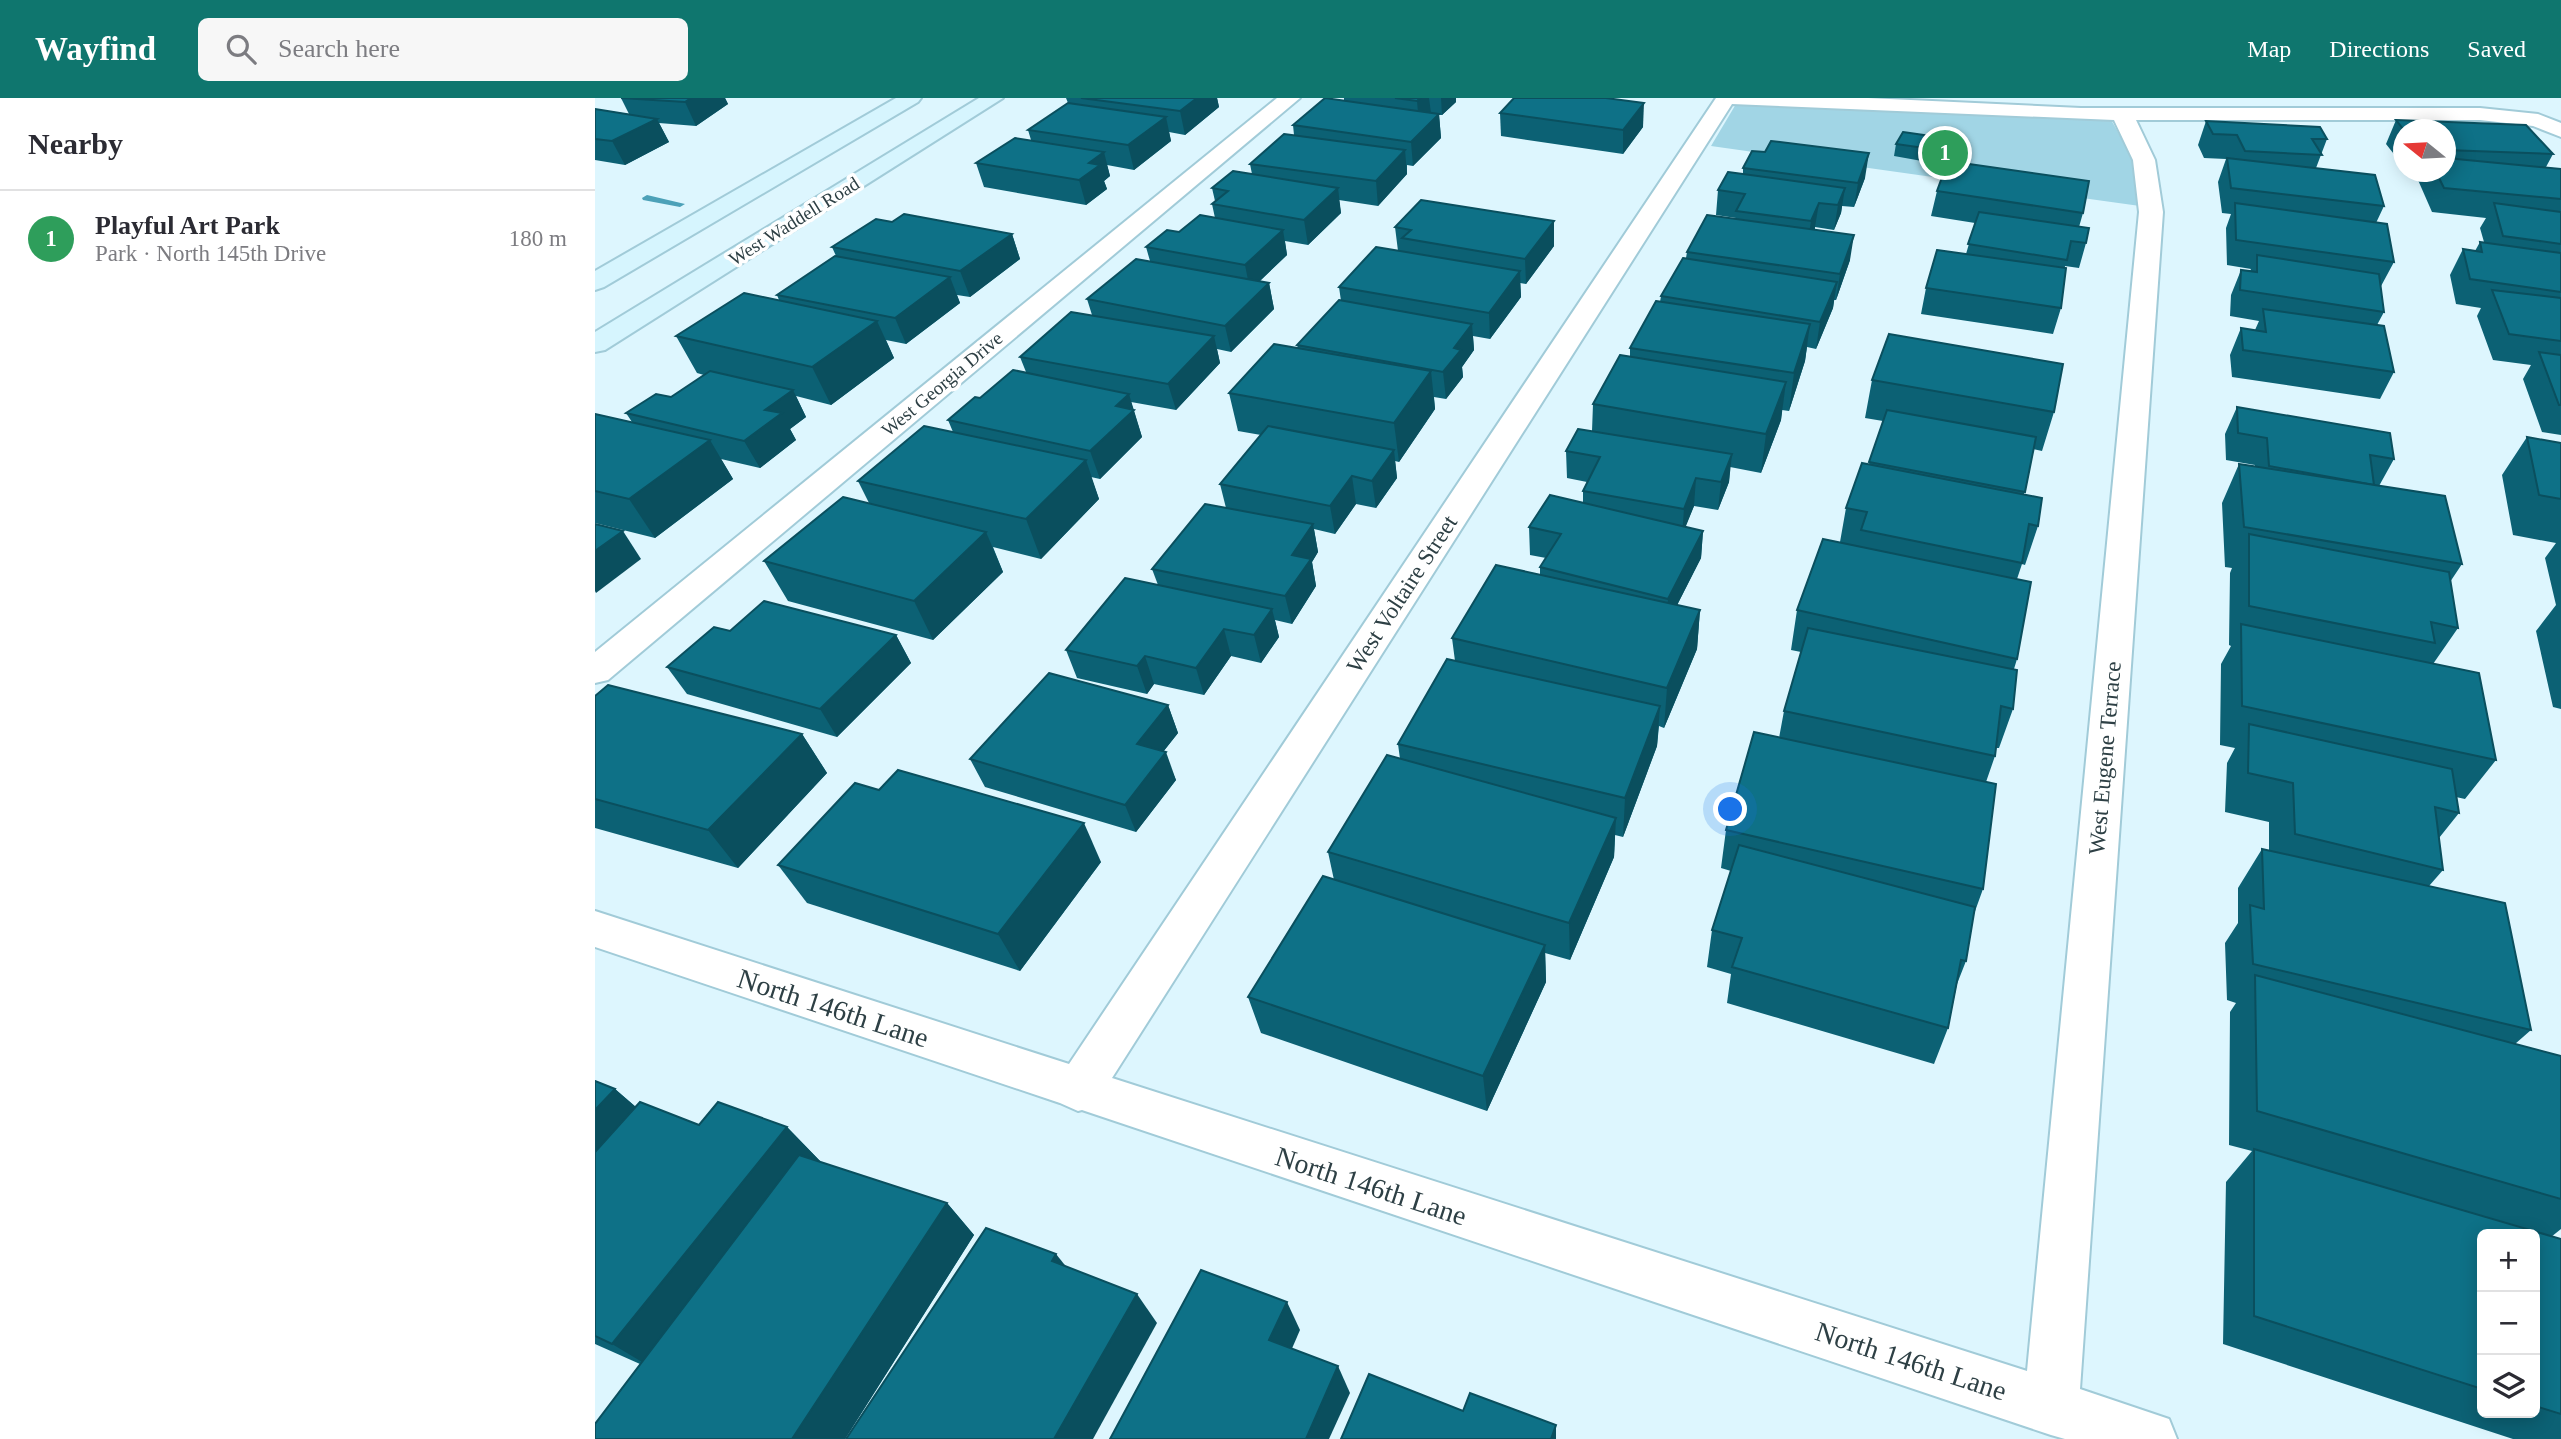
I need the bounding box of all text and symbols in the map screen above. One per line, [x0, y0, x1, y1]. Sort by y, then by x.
search box [198, 18, 688, 81]
icon: search [222, 30, 260, 68]
text: Wayfind [35, 31, 156, 67]
text: Search here [278, 34, 400, 63]
text: Map [2247, 36, 2291, 62]
text: Directions [2329, 36, 2429, 62]
text: Saved [2467, 36, 2526, 62]
north arrow [2393, 119, 2456, 182]
text: Nearby [28, 127, 123, 160]
pin: 1 [1922, 127, 1968, 179]
street label: West Waddell Road [725, 172, 863, 270]
text: Playful Art Park [95, 211, 280, 240]
text: 1 [45, 226, 57, 251]
text: 180 m [509, 226, 567, 251]
text: Park · North 145th Drive [95, 241, 326, 266]
street label: West Georgia Drive [877, 327, 1007, 441]
street label: West Voltaire Street [1342, 510, 1463, 677]
street label: West Eugene Terrace [2084, 660, 2126, 856]
your location [1713, 792, 1747, 826]
street label: North 146th Lane [734, 963, 932, 1053]
street label: North 146th Lane [1272, 1141, 1470, 1231]
map controls [2477, 1229, 2540, 1418]
button: + [2477, 1229, 2540, 1292]
button: − [2477, 1292, 2540, 1355]
street label: North 146th Lane [1812, 1316, 2010, 1406]
button: layers [2477, 1355, 2540, 1418]

